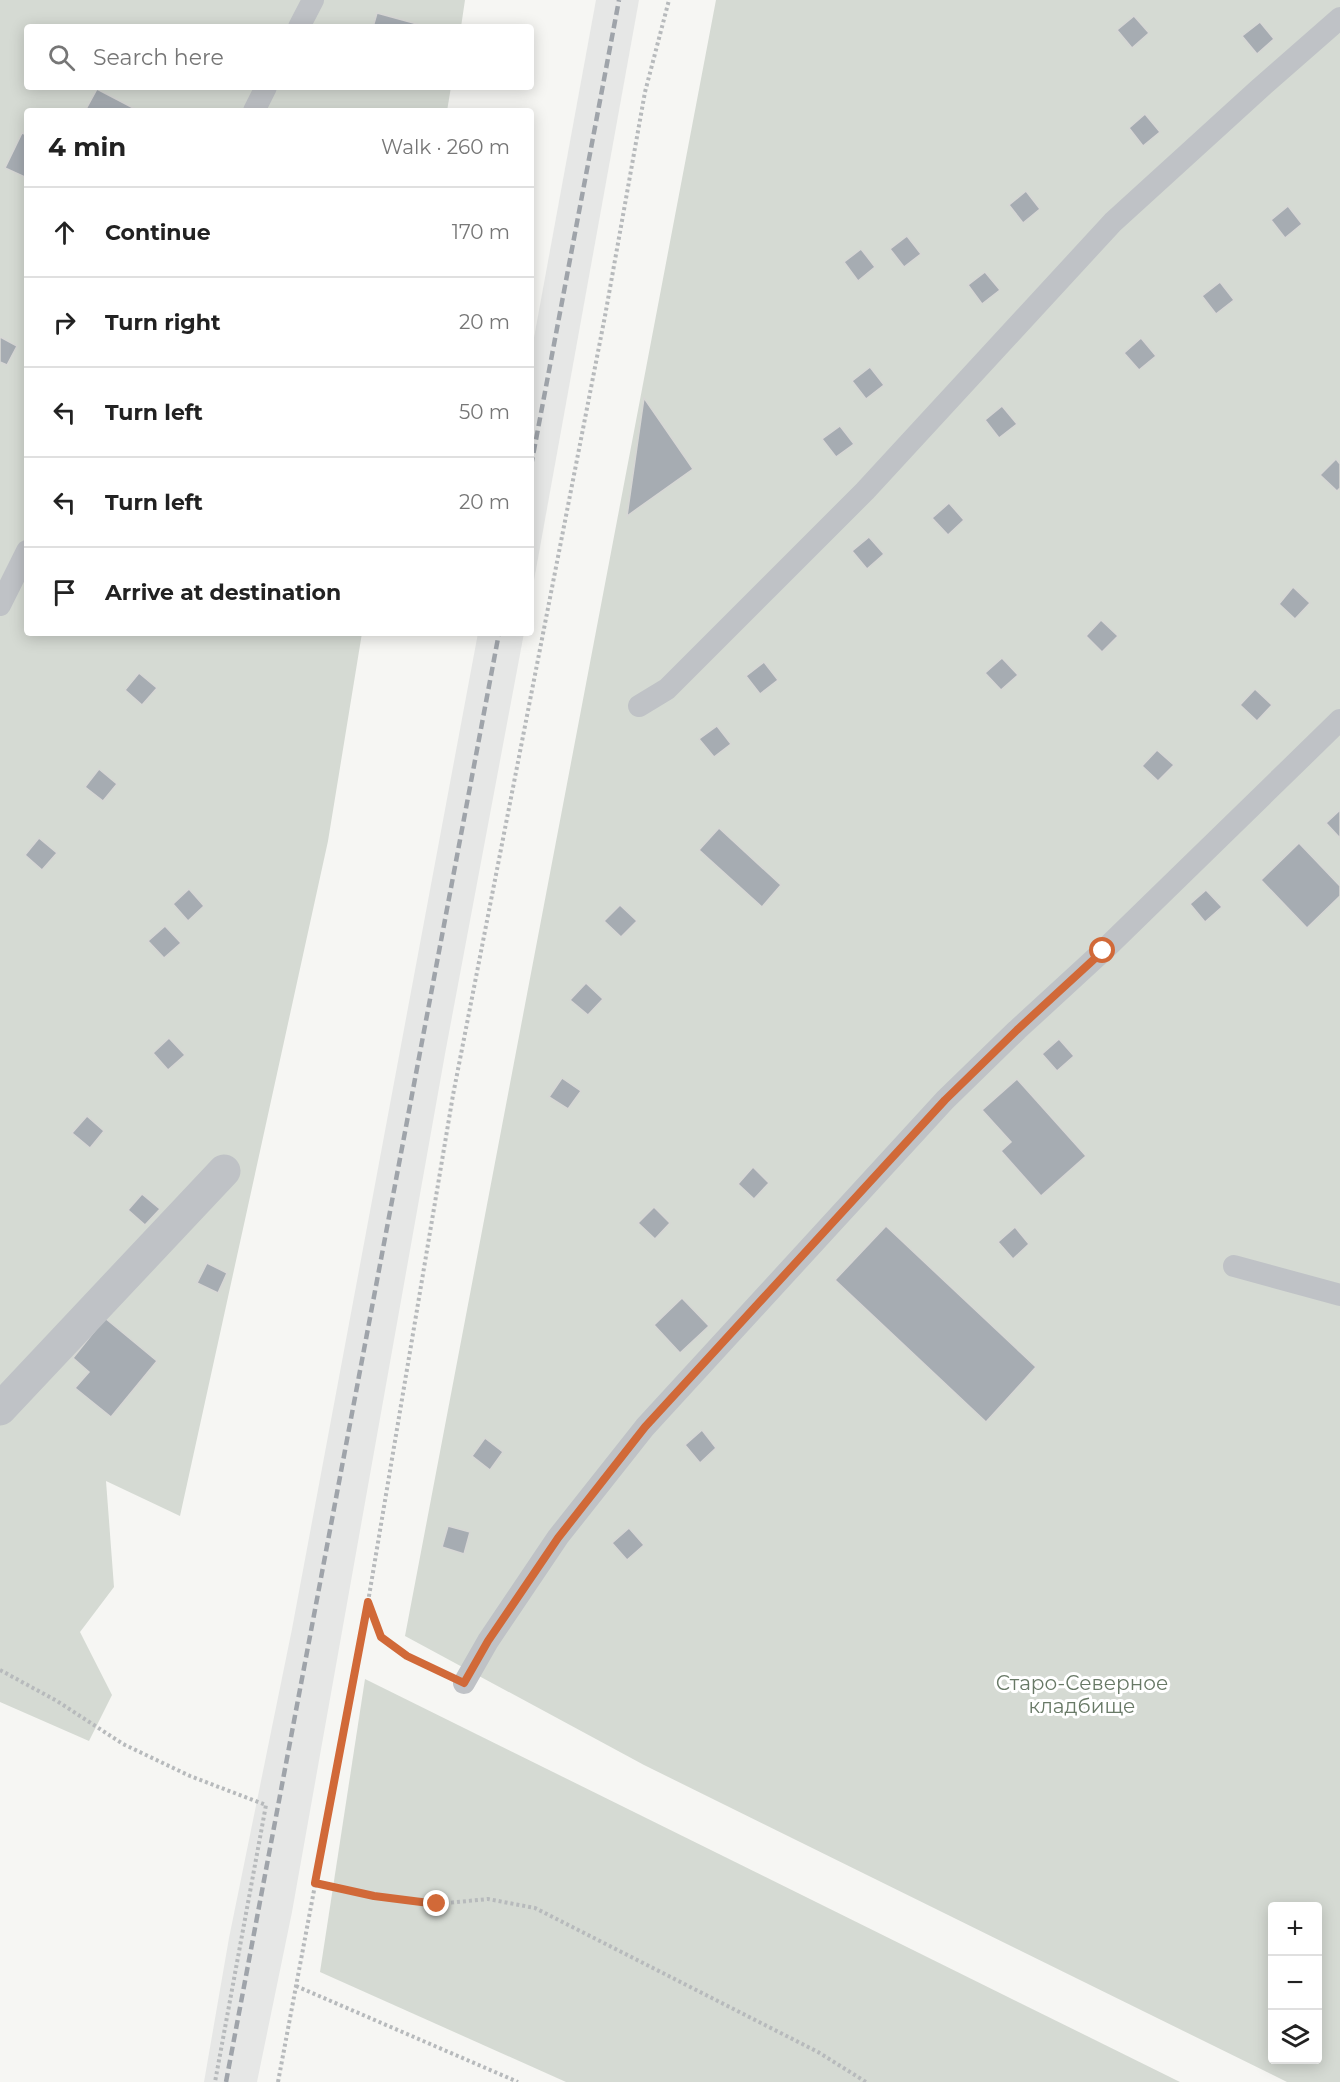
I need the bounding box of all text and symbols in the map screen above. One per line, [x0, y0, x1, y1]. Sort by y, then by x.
search box [24, 24, 534, 90]
icon: search [45, 41, 78, 74]
text: Search here [93, 44, 224, 71]
text: 4 min [48, 131, 126, 163]
text: Walk · 260 m [381, 135, 510, 159]
icon: ahead [48, 216, 81, 249]
text: Continue [105, 219, 211, 246]
text: 170 m [452, 220, 510, 244]
icon: right [48, 306, 81, 339]
text: Turn right [105, 309, 220, 336]
text: 20 m [459, 310, 510, 334]
icon: left [48, 396, 81, 429]
text: Turn left [105, 399, 203, 426]
text: 50 m [459, 400, 510, 424]
icon: left [48, 486, 81, 519]
text: Turn left [105, 489, 203, 516]
text: 20 m [459, 490, 510, 514]
icon: arrive [48, 576, 81, 609]
text: Arrive at destination [105, 579, 341, 606]
route start [1089, 937, 1115, 963]
park label: Старо-Северное кладбище [996, 1671, 1168, 1718]
route end [423, 1890, 449, 1916]
map controls [1268, 1902, 1322, 2064]
button: + [1268, 1902, 1322, 1956]
button: − [1268, 1956, 1322, 2010]
button: layers [1268, 2010, 1322, 2064]

